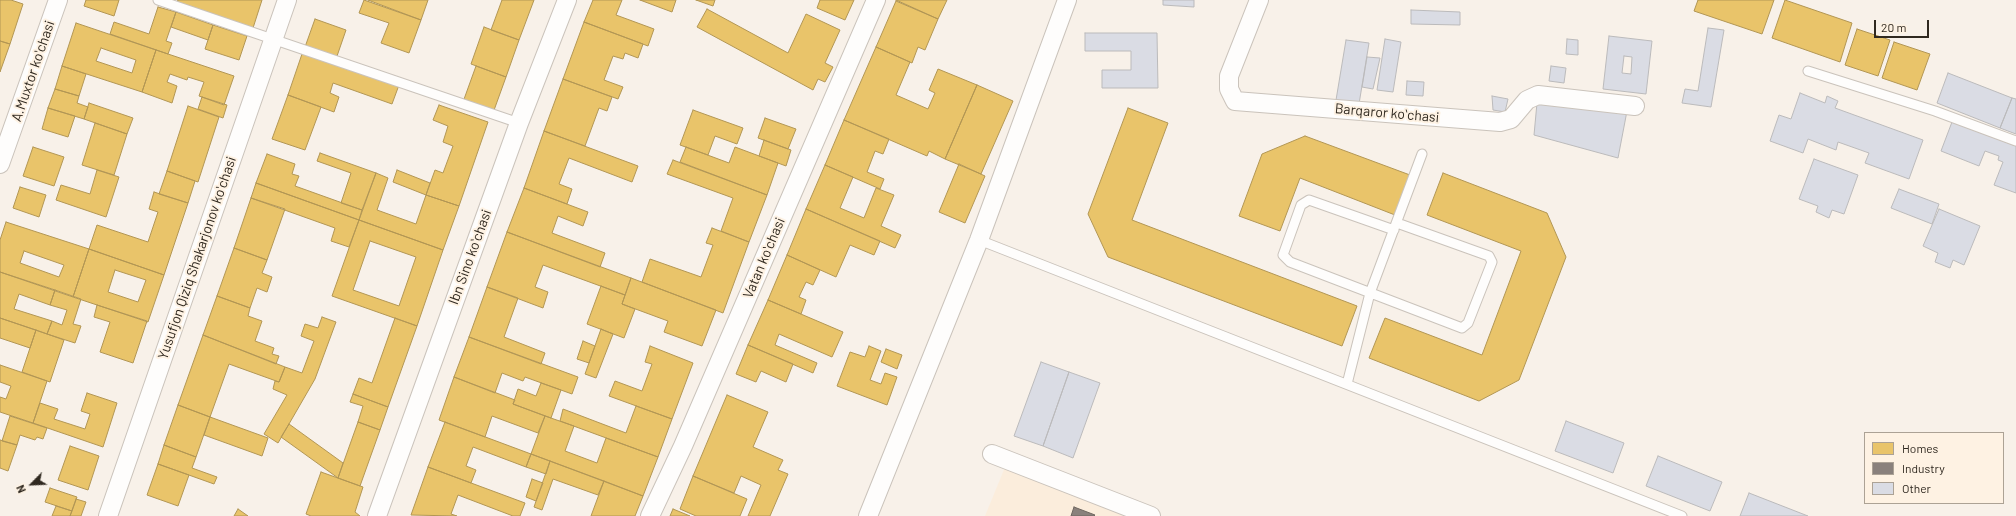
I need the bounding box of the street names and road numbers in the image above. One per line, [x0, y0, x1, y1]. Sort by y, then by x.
street label: A.Muxtor koʻchasi [8, 18, 58, 124]
street label: Barqaror koʻchasi [1334, 100, 1440, 126]
street label: Yusufjon Qiziq Shakarjonov koʻchasi [154, 154, 240, 362]
street label: Ibn Sino koʻchasi [445, 207, 495, 307]
street label: Vatan koʻchasi [739, 215, 789, 301]

